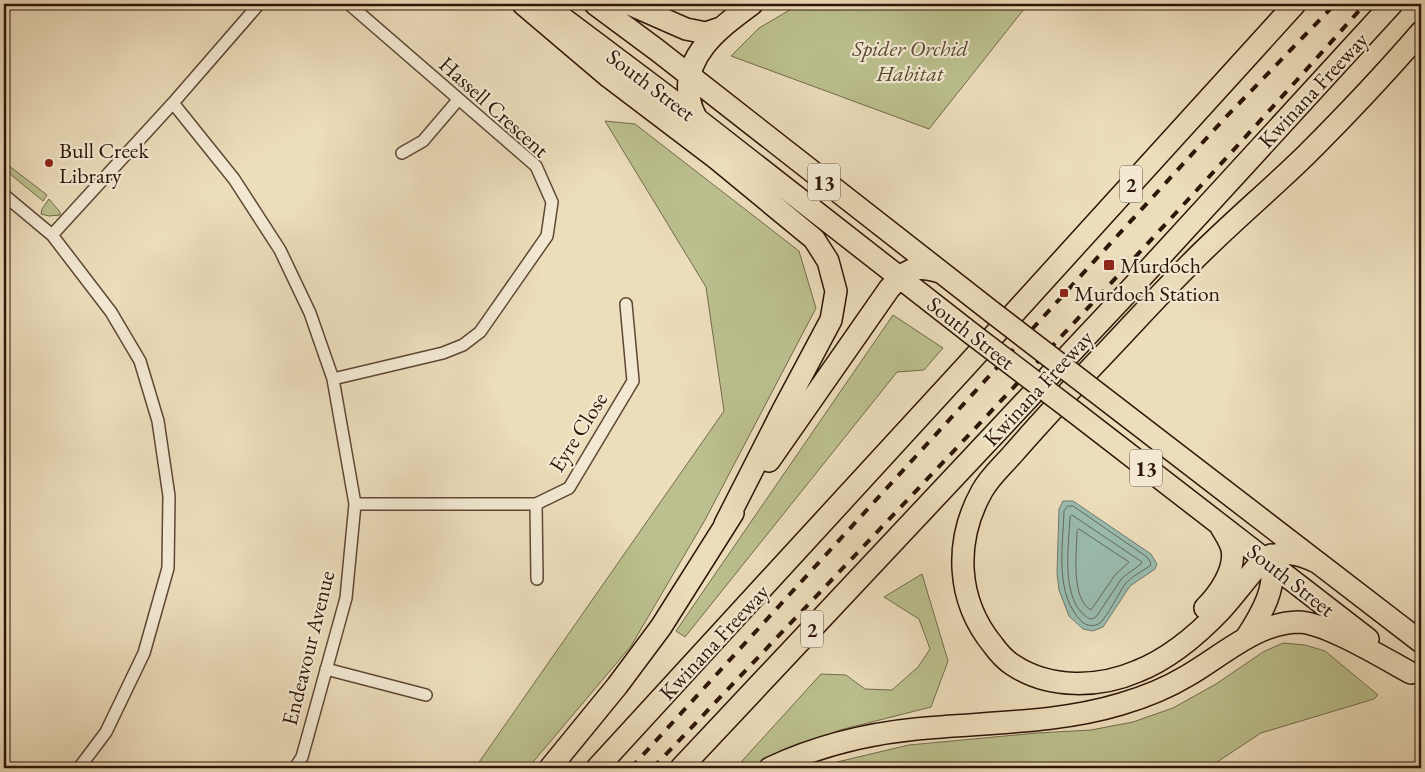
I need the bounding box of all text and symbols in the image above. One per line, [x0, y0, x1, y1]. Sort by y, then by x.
street label: Kwinana Freeway [1252, 25, 1375, 154]
park label: Spider Orchid Habitat [851, 34, 969, 88]
street label: South Street [601, 42, 701, 128]
street label: Hassell Crescent [433, 50, 555, 164]
place label: Bull Creek Library [59, 136, 149, 190]
marker: Bull Creek Library [43, 157, 55, 169]
road number: 13 [808, 163, 840, 200]
road number: 2 [1120, 165, 1142, 202]
place label: Murdoch [1120, 251, 1201, 280]
marker: Murdoch [1102, 258, 1116, 272]
place label: Murdoch Station [1074, 279, 1221, 308]
marker: Murdoch Station [1058, 287, 1070, 299]
street label: South Street [921, 290, 1021, 376]
street label: Kwinana Freeway [977, 323, 1100, 452]
street label: Eyre Close [542, 386, 614, 478]
road number: 13 [1130, 449, 1162, 486]
street label: South Street [1241, 537, 1341, 623]
street label: Endeavour Avenue [275, 567, 341, 728]
street label: Kwinana Freeway [653, 577, 776, 706]
road number: 2 [801, 610, 823, 648]

